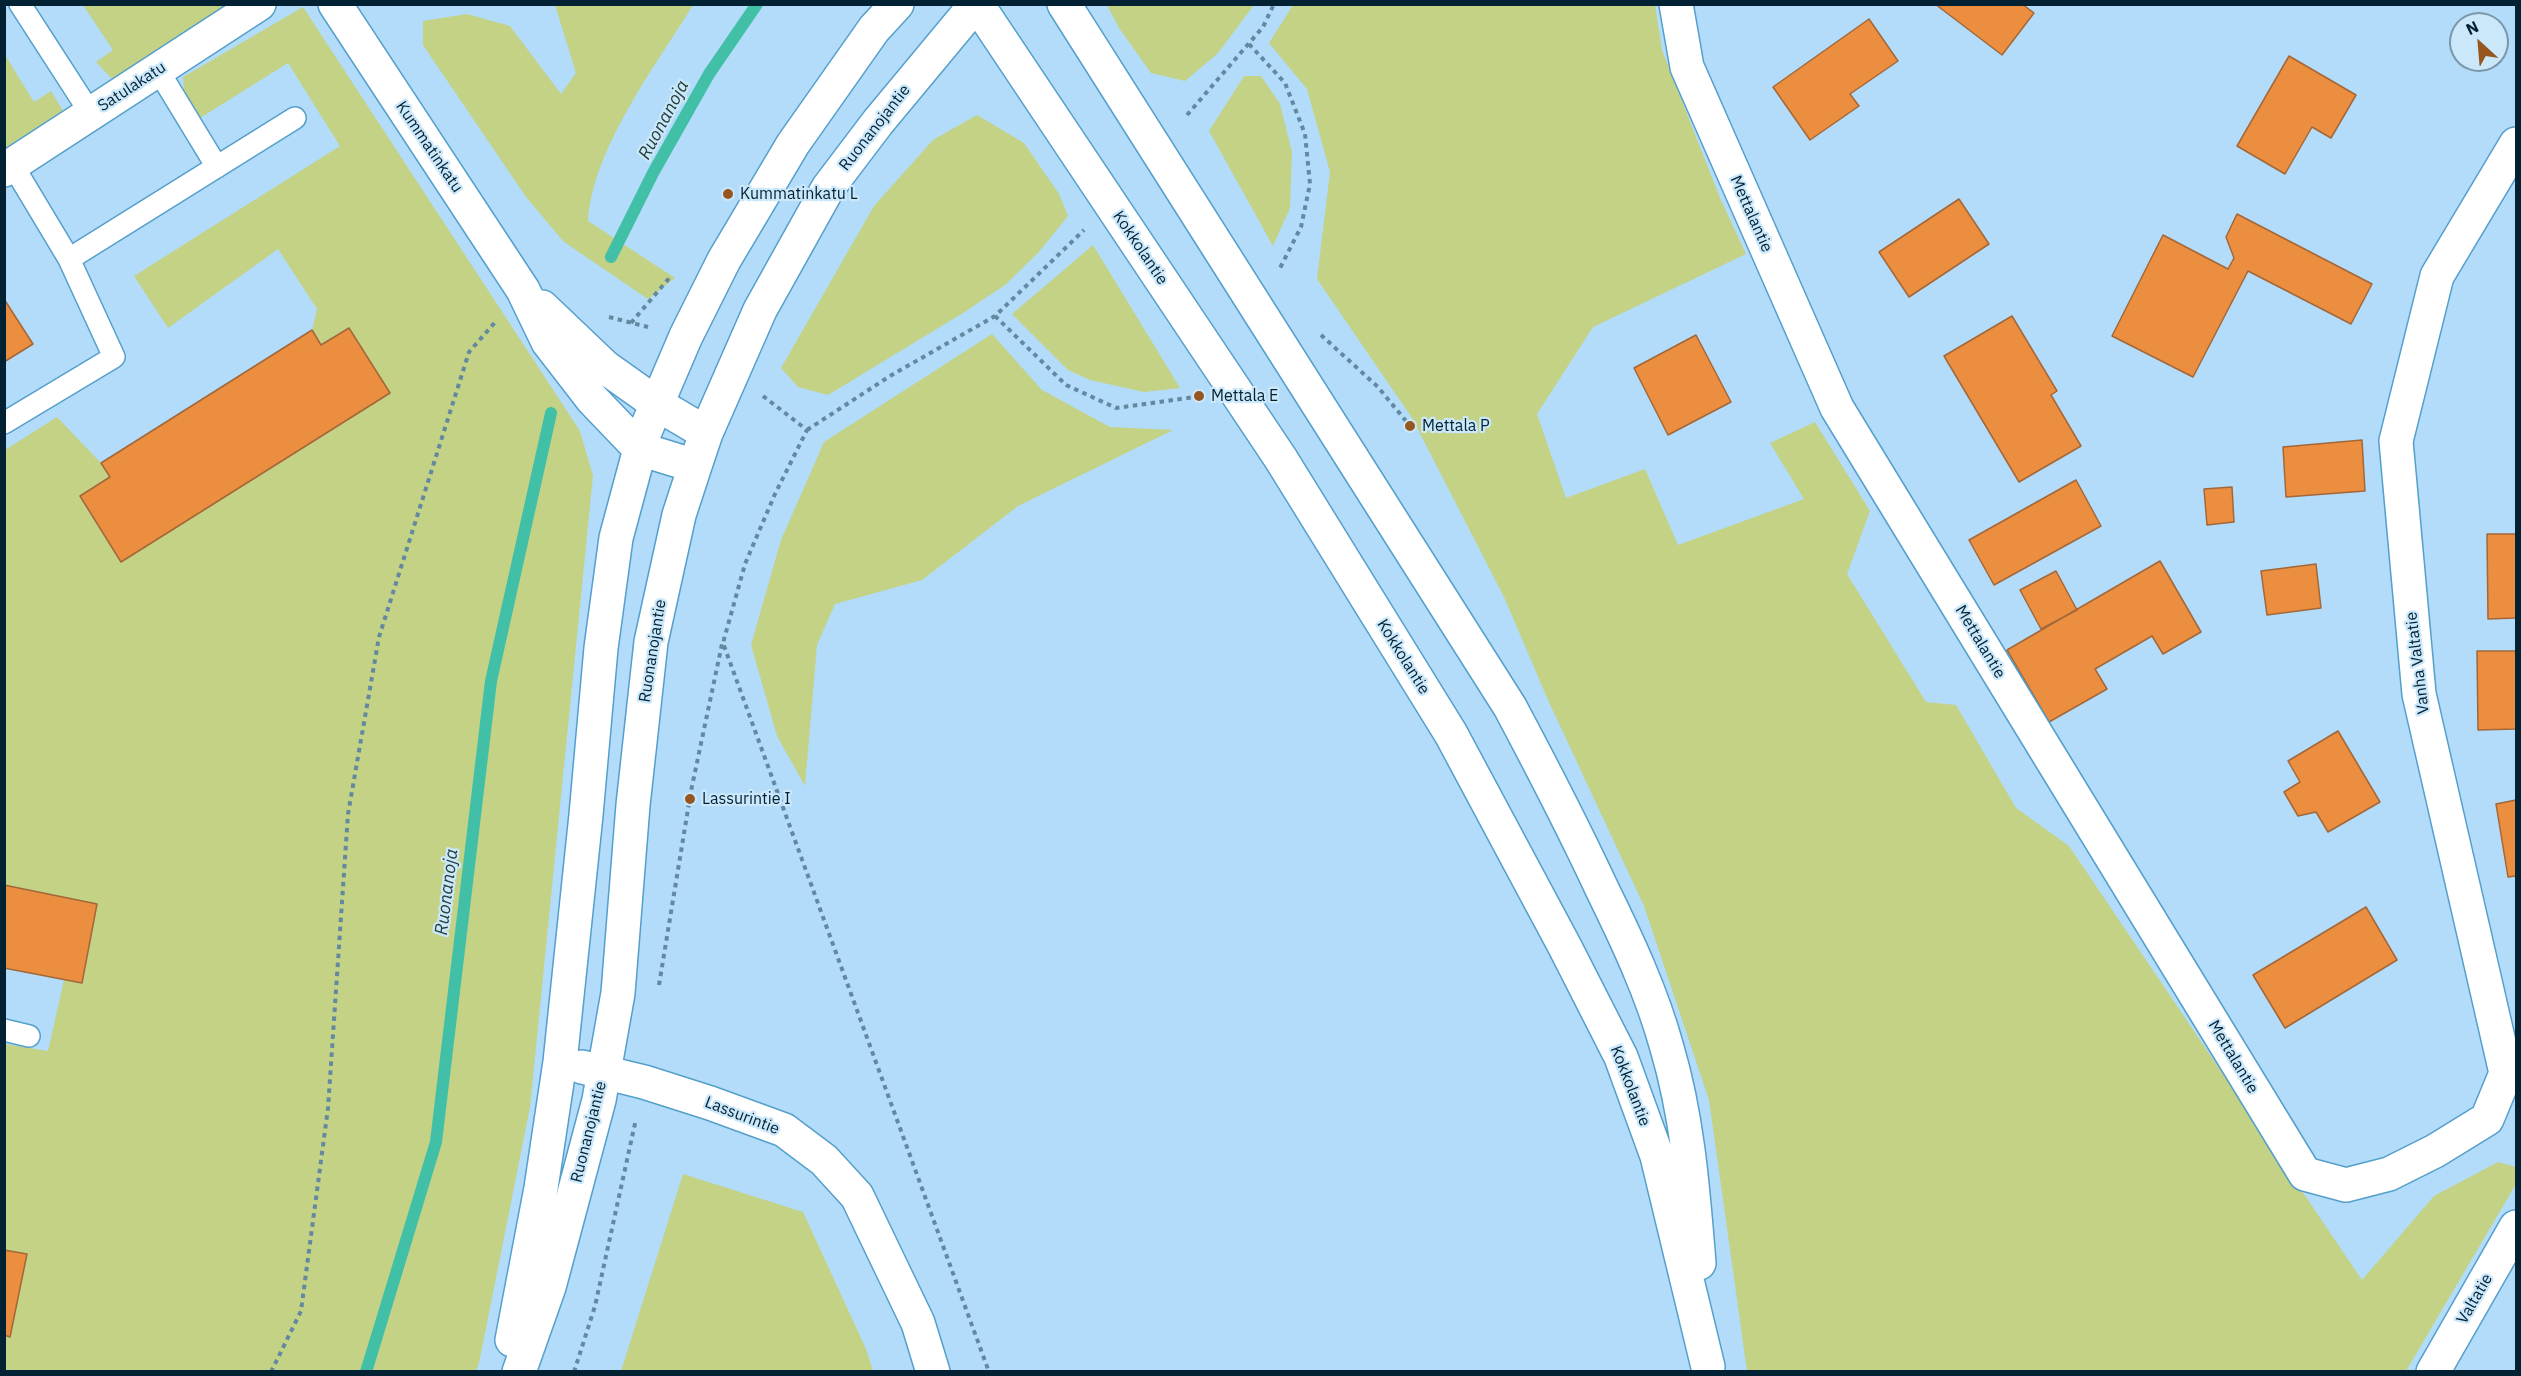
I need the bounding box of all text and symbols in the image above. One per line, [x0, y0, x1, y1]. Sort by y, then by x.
north arrow [2449, 12, 2509, 72]
text: N [2462, 16, 2482, 39]
street label: Satulakatu [94, 58, 170, 116]
water label: Ruonanoja [634, 77, 694, 163]
street label: Ruonanojantie [835, 81, 915, 175]
street label: Kummatinkatu [391, 98, 467, 196]
street label: Mettalantie [1726, 173, 1776, 255]
place label: Kummatinkatu L [740, 184, 858, 204]
marker: Kummatinkatu L [721, 187, 735, 201]
street label: Kokkolantie [1108, 208, 1172, 288]
place label: Mettala E [1211, 386, 1278, 406]
marker: Mettala E [1192, 389, 1206, 403]
place label: Mettala P [1422, 416, 1490, 436]
marker: Mettala P [1403, 419, 1417, 433]
street label: Ruonanojantie [635, 598, 671, 704]
street label: Mettalantie [1951, 602, 2009, 682]
street label: Vanha Valtatie [2402, 611, 2434, 715]
street label: Kokkolantie [1372, 616, 1434, 698]
place label: Lassurintie I [702, 789, 791, 809]
marker: Lassurintie I [683, 792, 697, 806]
water label: Ruonanoja [431, 848, 463, 936]
street label: Mettalantie [2204, 1017, 2262, 1097]
street label: Kokkolantie [1606, 1043, 1654, 1129]
street label: Ruonanojantie [567, 1079, 611, 1185]
street label: Lassurintie [702, 1093, 782, 1139]
street label: Valtatie [2453, 1271, 2497, 1327]

